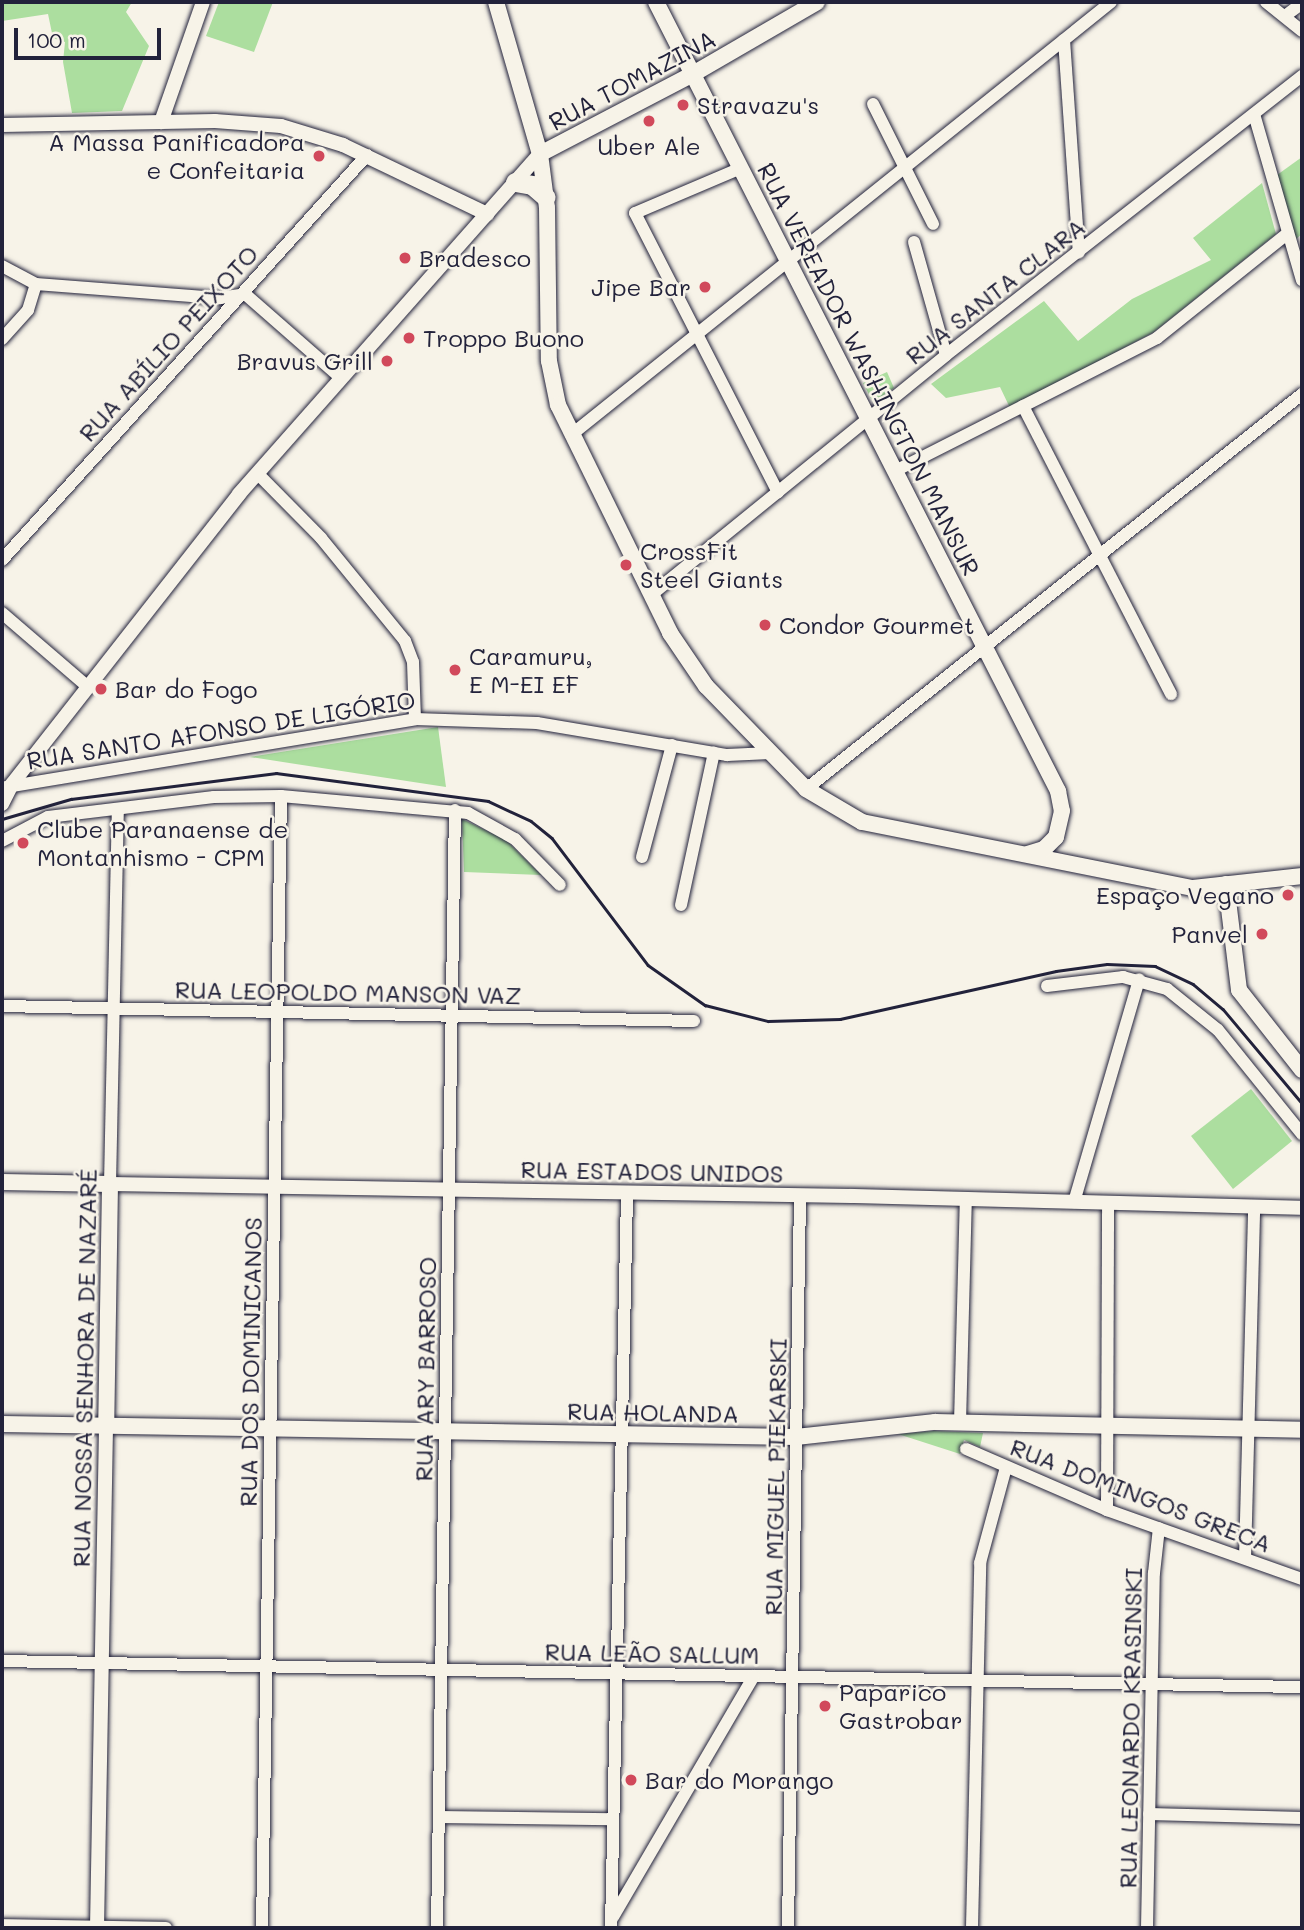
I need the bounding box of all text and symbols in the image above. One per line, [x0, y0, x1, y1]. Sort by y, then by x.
scale bar [18, 14, 164, 58]
street label: RUA TOMAZINA [544, 24, 720, 136]
text: 100 m [27, 26, 86, 53]
place label: Stravazu's [697, 91, 819, 119]
marker: Stravazu's [675, 97, 691, 113]
marker: Uber Ale [641, 113, 657, 129]
place label: A Massa Panificadora e Confeitaria [48, 128, 305, 184]
place label: Uber Ale [597, 132, 701, 160]
marker: A Massa Panificadora e Confeitaria [311, 148, 327, 164]
street label: RUA VEREADOR WASHINGTON MANSUR [752, 158, 986, 580]
street label: RUA SANTA CLARA [900, 212, 1090, 370]
street label: RUA ABÍLIO PEIXOTO [72, 239, 264, 447]
place label: Bradesco [419, 244, 531, 272]
marker: Bradesco [397, 250, 413, 266]
place label: Jipe Bar [591, 273, 691, 301]
marker: Jipe Bar [697, 279, 713, 295]
place label: Troppo Buono [423, 324, 584, 352]
marker: Troppo Buono [401, 330, 417, 346]
place label: Bravus Grill [237, 347, 373, 375]
marker: Bravus Grill [379, 353, 395, 369]
place label: CrossFit Steel Giants [640, 537, 783, 593]
marker: CrossFit Steel Giants [618, 557, 634, 573]
place label: Condor Gourmet [779, 611, 975, 639]
marker: Condor Gourmet [757, 617, 773, 633]
place label: Caramuru, E M-EI EF [469, 642, 593, 698]
marker: Caramuru, E M-EI EF [447, 662, 463, 678]
place label: Bar do Fogo [115, 675, 258, 703]
marker: Bar do Fogo [93, 681, 109, 697]
street label: RUA SANTO AFONSO DE LIGÓRIO [25, 685, 417, 775]
place label: Clube Paranaense de Montanhismo - CPM [37, 815, 288, 871]
marker: Clube Paranaense de Montanhismo - CPM [15, 835, 31, 851]
place label: Espaço Vegano [1096, 881, 1274, 909]
marker: Espaço Vegano [1280, 887, 1296, 903]
place label: Panvel [1172, 920, 1248, 948]
marker: Panvel [1254, 926, 1270, 942]
street label: RUA LEOPOLDO MANSON VAZ [175, 975, 521, 1009]
street label: RUA ESTADOS UNIDOS [520, 1154, 784, 1188]
street label: RUA NOSSA SENHORA DE NAZARÉ [66, 1168, 102, 1568]
street label: RUA DOS DOMINICANOS [233, 1217, 267, 1507]
street label: RUA ARY BARROSO [409, 1256, 441, 1482]
street label: RUA MIGUEL PIEKARSKI [758, 1338, 792, 1616]
street label: RUA HOLANDA [567, 1396, 739, 1428]
street label: RUA DOMINGOS GRECA [1006, 1432, 1276, 1558]
street label: RUA LEONARDO KRASINSKI [1113, 1567, 1147, 1889]
street label: RUA LEÃO SALLUM [544, 1637, 760, 1669]
place label: Paparico Gastrobar [839, 1678, 963, 1734]
marker: Paparico Gastrobar [817, 1698, 833, 1714]
place label: Bar do Morango [645, 1766, 834, 1794]
marker: Bar do Morango [623, 1772, 639, 1788]

